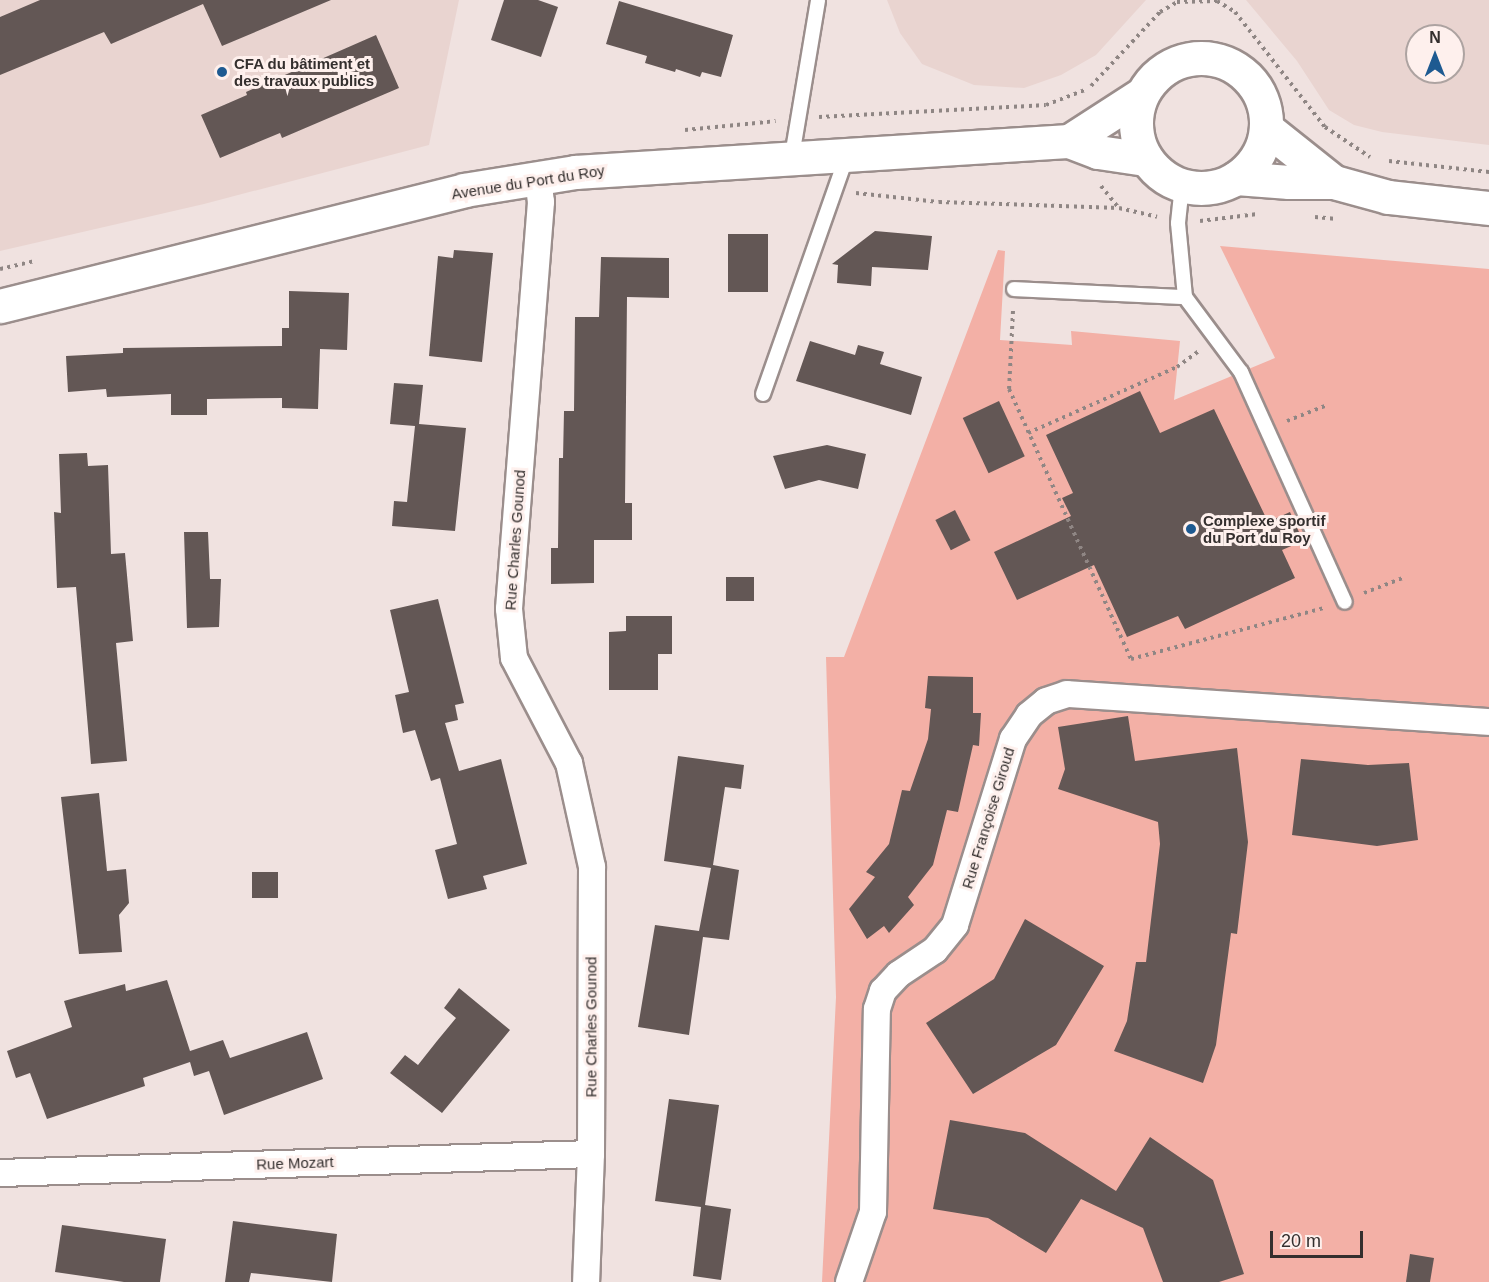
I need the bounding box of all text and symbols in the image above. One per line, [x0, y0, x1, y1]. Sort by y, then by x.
north arrow [1405, 24, 1465, 84]
text: N [1429, 29, 1441, 46]
place label: CFA du bâtiment et des travaux publics [234, 54, 374, 89]
marker: CFA du bâtiment et des travaux publics [215, 65, 229, 79]
street label: Avenue du Port du Roy [450, 161, 606, 203]
street label: Rue Charles Gounod [501, 469, 529, 611]
place label: Complexe sportif du Port du Roy [1203, 511, 1326, 546]
marker: Complexe sportif du Port du Roy [1184, 522, 1198, 536]
street label: Rue Françoise Giroud [958, 745, 1018, 891]
street label: Rue Charles Gounod [582, 957, 600, 1097]
street label: Rue Mozart [256, 1153, 334, 1173]
scale bar [1273, 1219, 1366, 1257]
text: 20 m [1281, 1231, 1321, 1251]

